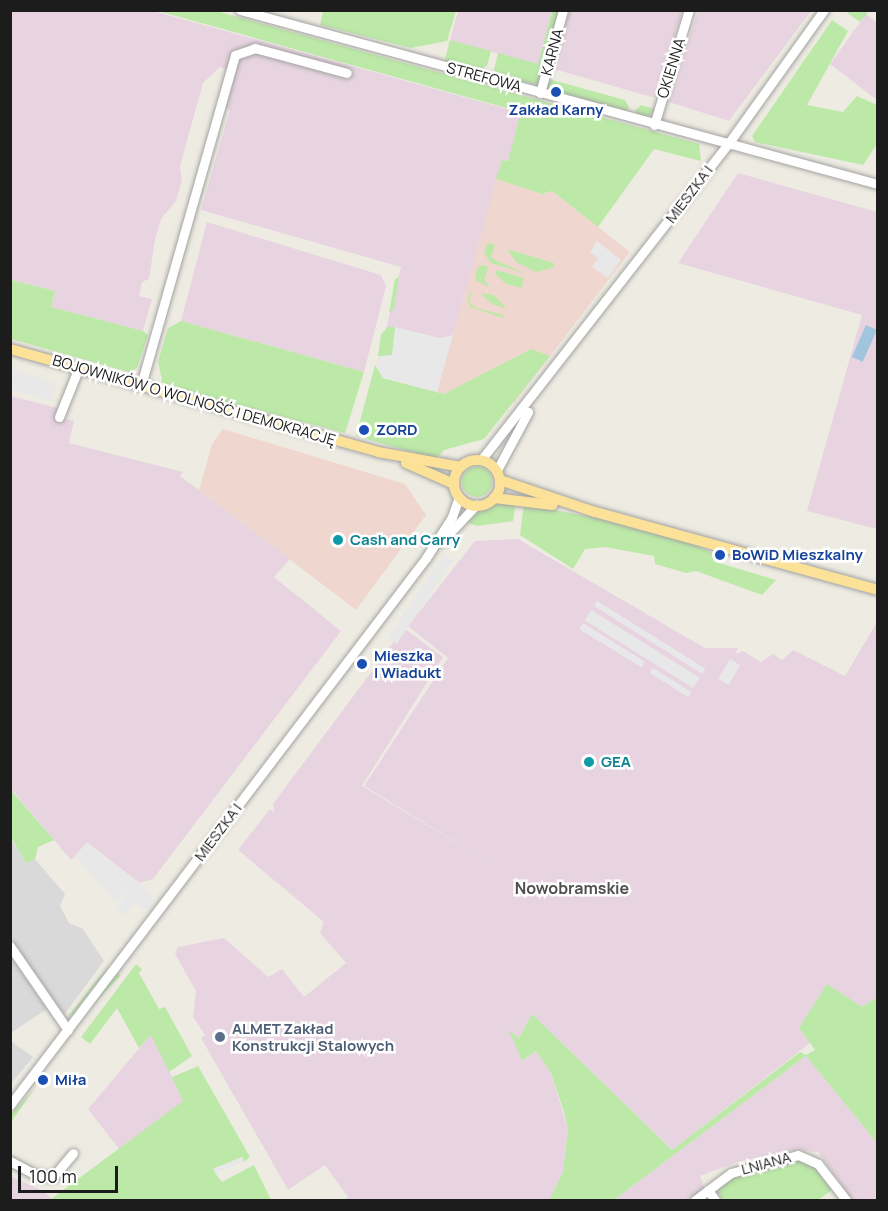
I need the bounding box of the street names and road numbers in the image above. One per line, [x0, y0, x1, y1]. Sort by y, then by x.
street label: KARNA [537, 27, 567, 77]
street label: OKIENNA [653, 36, 689, 100]
street label: STREFOWA [445, 58, 523, 96]
street label: MIESZKA I [661, 162, 717, 226]
street label: BOJOWNIKÓW O WOLNOŚĆ I DEMOKRACJĘ [50, 351, 338, 449]
street label: MIESZKA I [190, 800, 246, 864]
street label: LNIANA [739, 1148, 793, 1178]

